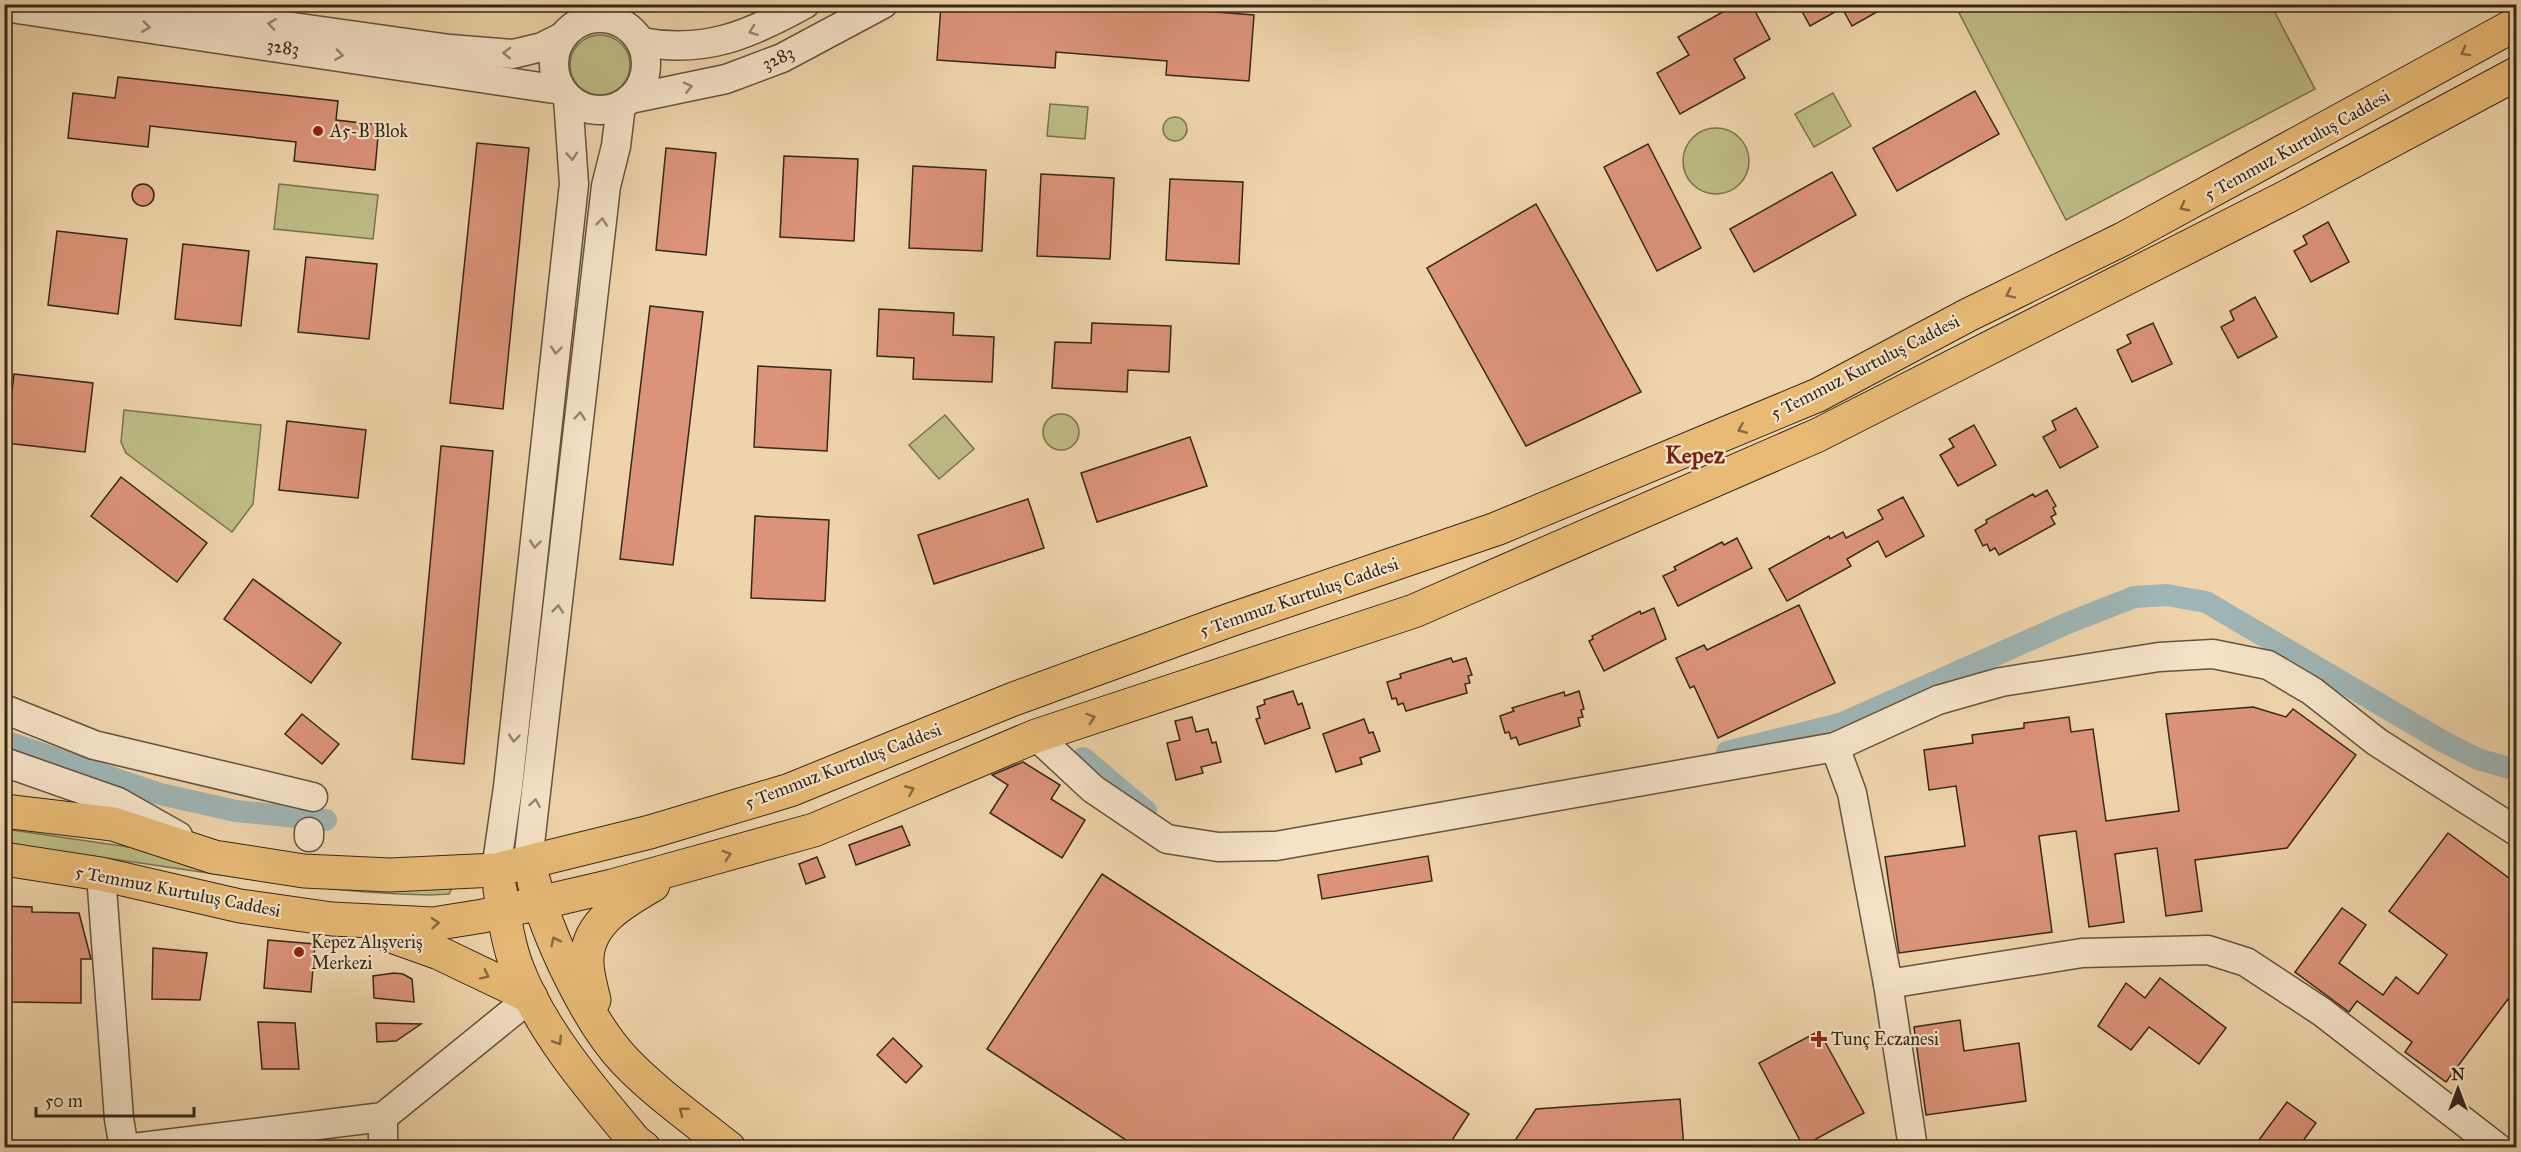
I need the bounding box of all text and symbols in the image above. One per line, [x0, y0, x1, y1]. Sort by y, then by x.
one-way arrow [267, 19, 276, 31]
one-way arrow [141, 20, 150, 32]
one-way arrow [748, 23, 759, 36]
street label: 3283 [265, 34, 301, 60]
street label: 3283 [759, 41, 797, 75]
one-way arrow [2461, 45, 2471, 56]
one-way arrow [502, 47, 511, 59]
one-way arrow [334, 49, 343, 61]
one-way arrow [683, 82, 693, 95]
street label: 5 Temmuz Kurtuluş Caddesi [2200, 85, 2394, 205]
place label: A5-B Blok [329, 120, 408, 142]
marker: A5-B Blok [311, 124, 325, 138]
one-way arrow [566, 152, 579, 161]
one-way arrow [2180, 200, 2190, 211]
one-way arrow [595, 217, 608, 226]
one-way arrow [2005, 287, 2016, 299]
street label: 5 Temmuz Kurtuluş Caddesi [1767, 310, 1963, 424]
one-way arrow [550, 346, 563, 355]
one-way arrow [573, 411, 586, 420]
one-way arrow [1737, 421, 1748, 433]
district label: Kepez [1665, 440, 1726, 470]
one-way arrow [529, 540, 542, 549]
street label: 5 Temmuz Kurtuluş Caddesi [1197, 553, 1401, 641]
one-way arrow [552, 605, 564, 614]
one-way arrow [1085, 712, 1096, 725]
street label: 5 Temmuz Kurtuluş Caddesi [741, 718, 945, 814]
one-way arrow [508, 733, 521, 743]
one-way arrow [904, 785, 915, 797]
one-way arrow [529, 798, 541, 808]
one-way arrow [721, 850, 732, 862]
street label: 5 Temmuz Kurtuluş Caddesi [73, 860, 283, 922]
one-way arrow [430, 917, 440, 930]
place label: Kepez Alışveriş Merkezi [311, 931, 422, 974]
one-way arrow [550, 937, 562, 948]
marker: Kepez Alışveriş Merkezi [292, 945, 306, 959]
one-way arrow [479, 968, 490, 980]
place label: Tunç Eczanesi [1831, 1028, 1939, 1050]
marker: Tunç Eczanesi [1812, 1032, 1826, 1046]
one-way arrow [551, 1035, 563, 1045]
north arrow [2428, 1059, 2488, 1119]
text: N [2451, 1065, 2465, 1084]
scale bar [36, 1080, 194, 1118]
text: 50 m [45, 1090, 83, 1112]
one-way arrow [679, 1107, 690, 1118]

